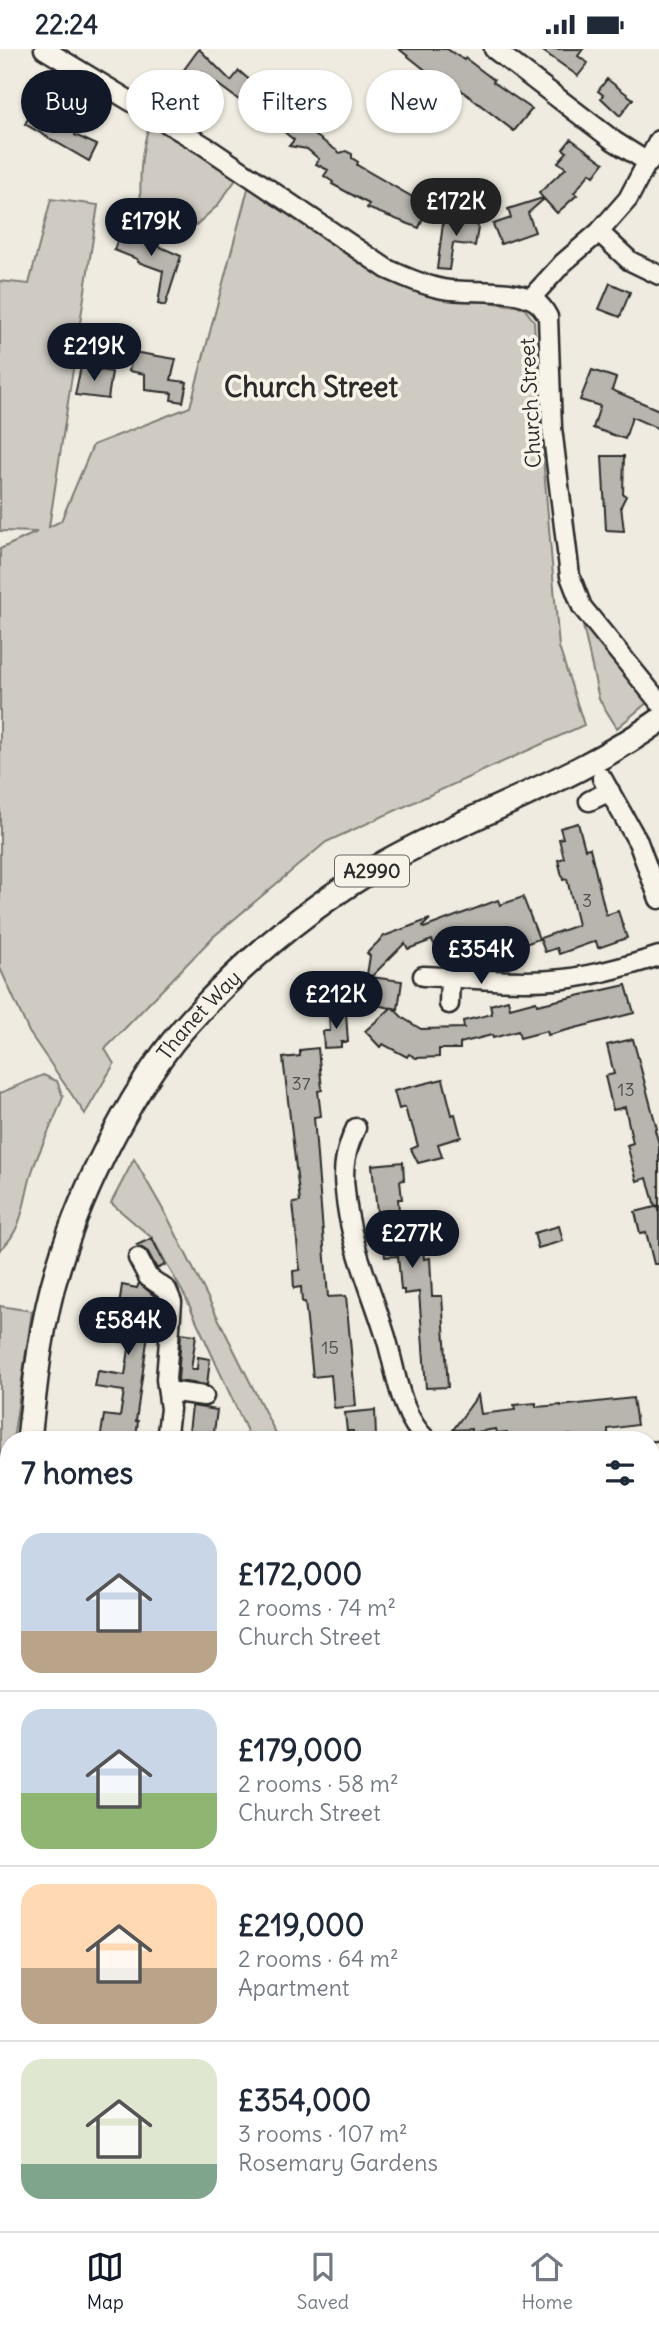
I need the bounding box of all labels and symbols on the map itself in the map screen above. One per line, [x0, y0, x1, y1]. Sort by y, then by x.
pin: £172K [407, 179, 505, 238]
pin: £179K [102, 199, 200, 258]
pin: £219K [45, 323, 143, 383]
street label: Church Street [513, 337, 547, 469]
district label: Church Street [224, 369, 398, 405]
road number: A2990 [335, 855, 409, 887]
house number: 3 [582, 889, 592, 912]
pin: £354K [432, 927, 530, 986]
street label: Thanet Way [150, 964, 246, 1065]
pin: £212K [287, 971, 385, 1031]
house number: 37 [291, 1072, 311, 1095]
house number: 13 [617, 1078, 635, 1101]
pin: £277K [363, 1211, 461, 1270]
pin: £584K [79, 1297, 177, 1357]
house number: 15 [321, 1336, 339, 1359]

